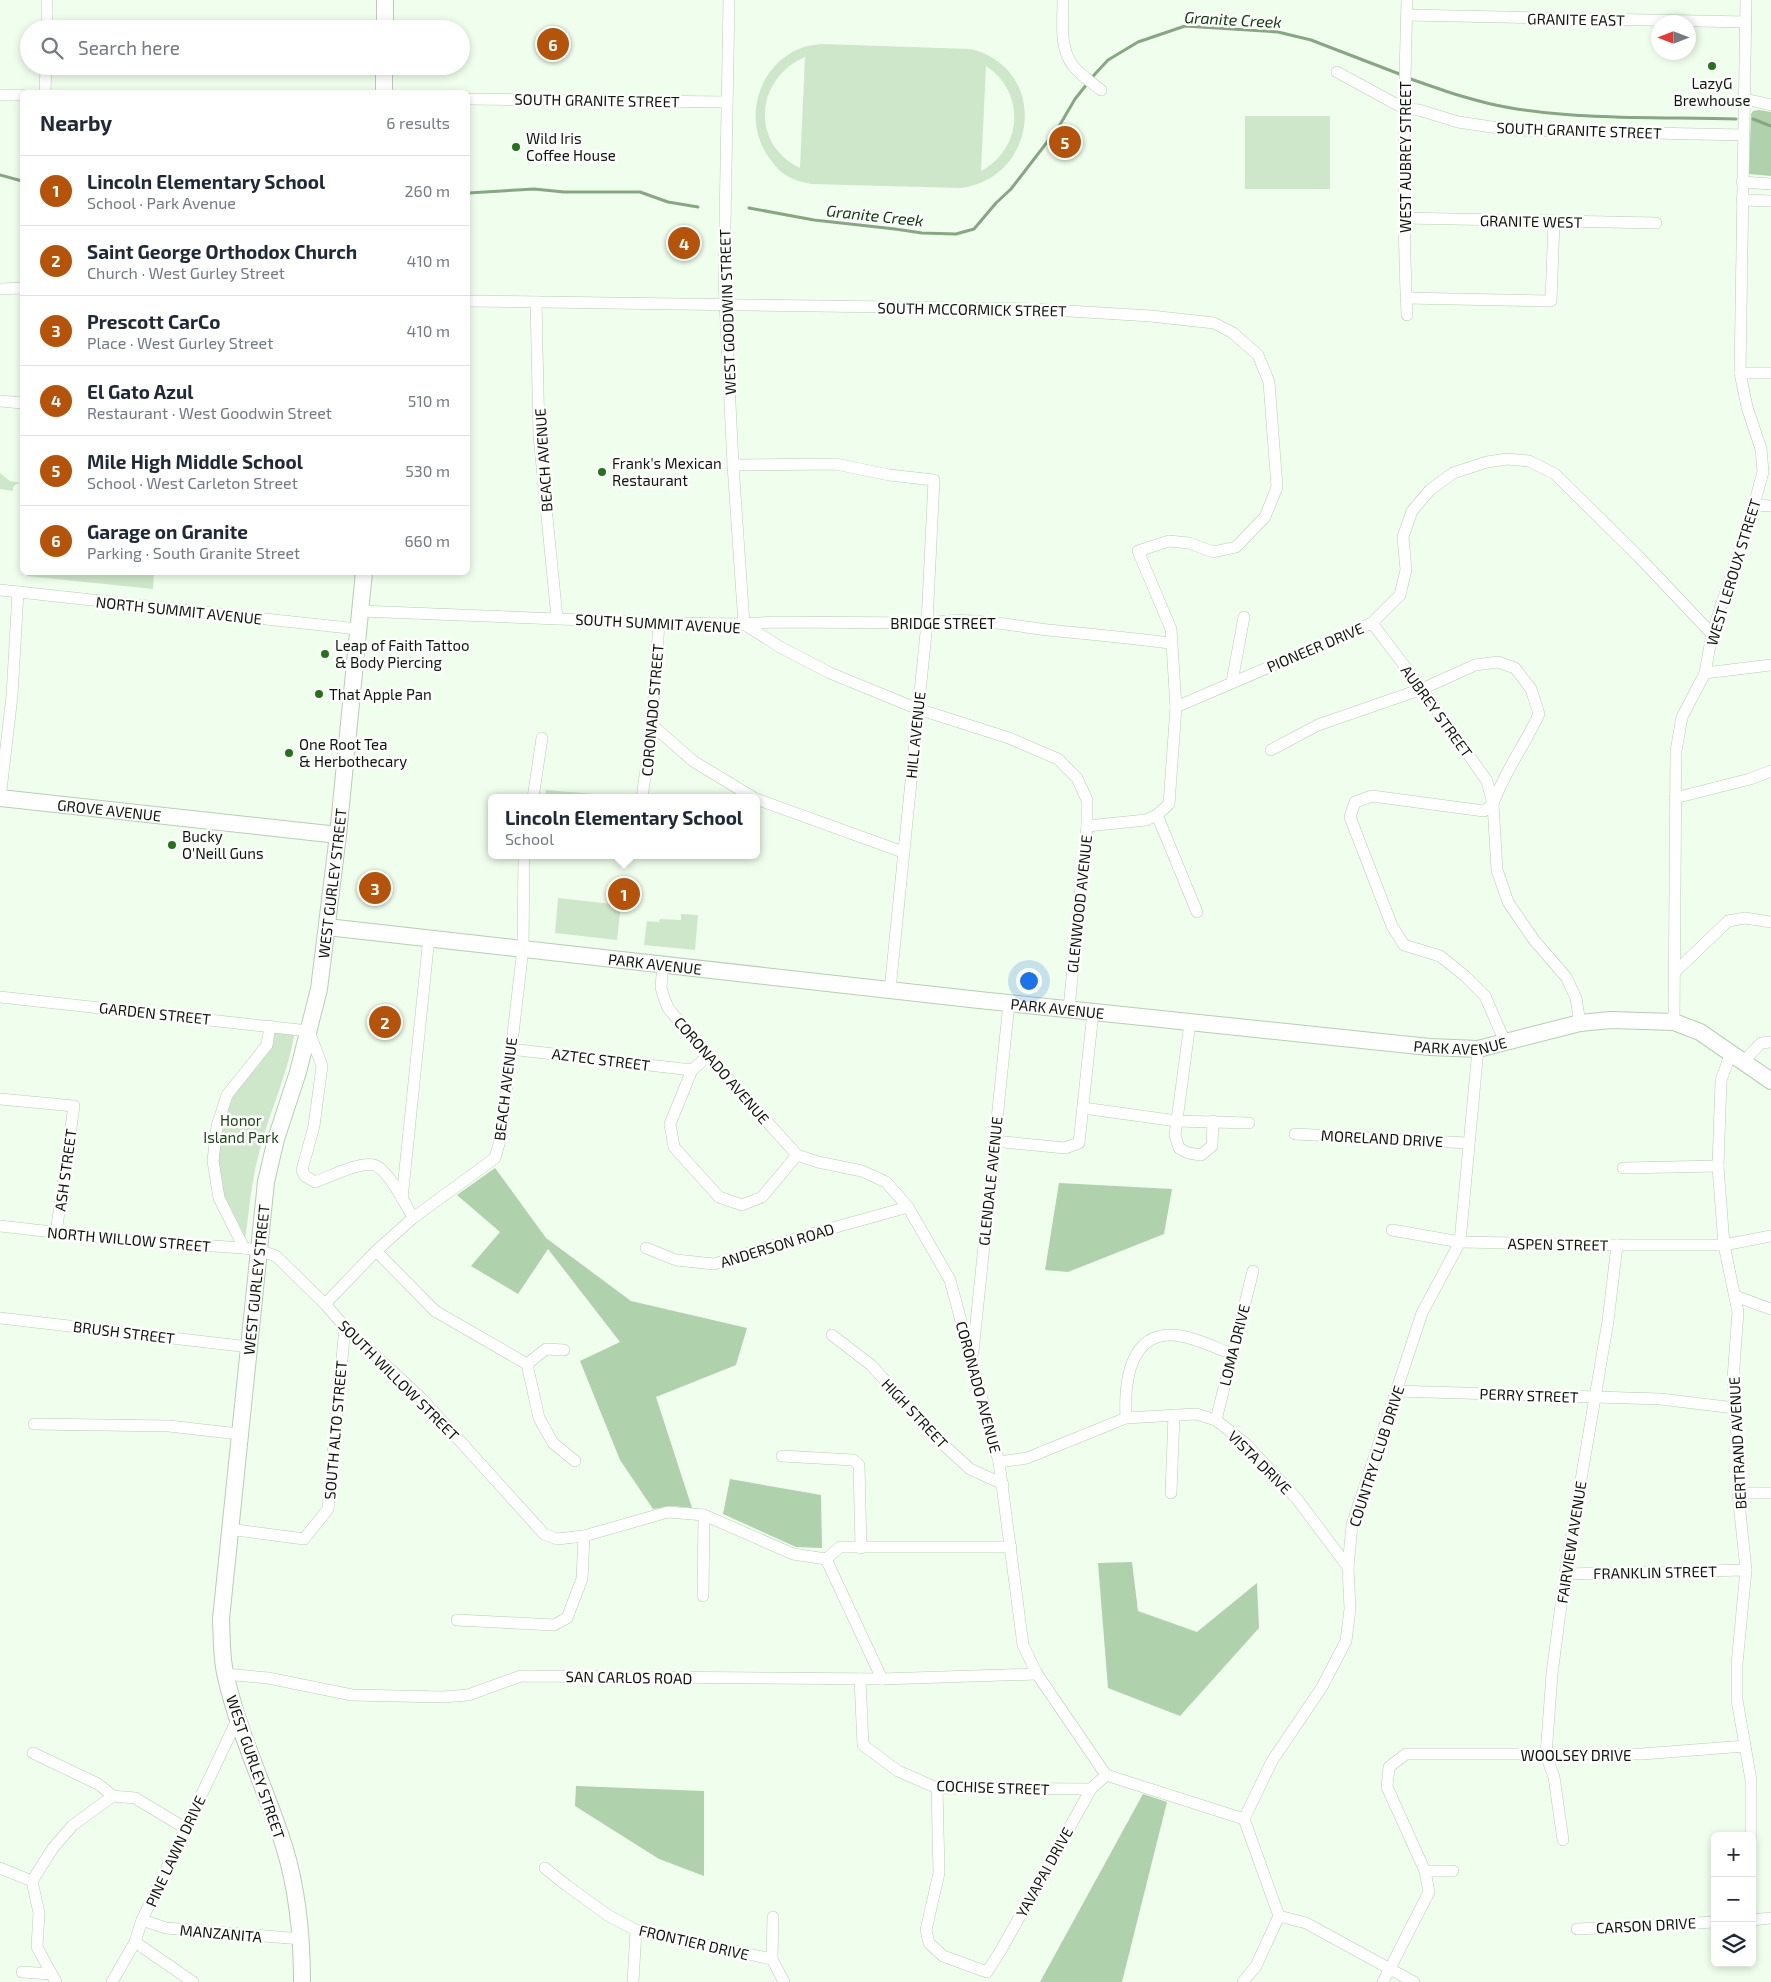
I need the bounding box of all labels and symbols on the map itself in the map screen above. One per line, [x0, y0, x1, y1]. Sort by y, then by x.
water label: Granite Creek [1184, 7, 1282, 31]
street label: GRANITE EAST [1527, 9, 1625, 29]
north arrow [1651, 15, 1696, 60]
pin: 6 [537, 25, 569, 63]
marker: LazyG Brewhouse [1706, 60, 1718, 72]
place label: LazyG Brewhouse [1674, 74, 1751, 109]
street label: WEST AUBREY STREET [1396, 81, 1414, 233]
street label: SOUTH GRANITE STREET [514, 90, 680, 110]
street label: SOUTH GRANITE STREET [1496, 118, 1662, 142]
pin: 5 [1049, 123, 1081, 161]
place label: Wild Iris Coffee House [526, 129, 616, 164]
marker: Wild Iris Coffee House [510, 141, 522, 153]
water label: Granite Creek [826, 200, 924, 230]
street label: GRANITE WEST [1480, 211, 1583, 231]
pin: 4 [668, 224, 700, 262]
street label: WEST GOODWIN STREET [715, 228, 739, 395]
street label: SOUTH MCCORMICK STREET [877, 298, 1067, 320]
street label: BEACH AVENUE [530, 408, 556, 512]
place label: Frank's Mexican Restaurant [612, 454, 722, 489]
marker: Frank's Mexican Restaurant [596, 466, 608, 478]
street label: WEST LEROUX STREET [1702, 496, 1764, 648]
street label: NORTH SUMMIT AVENUE [95, 592, 263, 628]
street label: SOUTH SUMMIT AVENUE [575, 610, 741, 636]
street label: BRIDGE STREET [890, 614, 996, 632]
street label: PIONEER DRIVE [1264, 618, 1366, 676]
place label: Leap of Faith Tattoo & Body Piercing [335, 636, 469, 671]
street label: CORONADO STREET [637, 643, 667, 777]
marker: Leap of Faith Tattoo & Body Piercing [319, 648, 331, 660]
street label: AUBREY STREET [1398, 661, 1477, 761]
place label: That Apple Pan [329, 685, 432, 703]
marker: That Apple Pan [313, 688, 325, 700]
street label: HILL AVENUE [901, 691, 929, 779]
place label: One Root Tea & Herbothecary [299, 735, 407, 770]
marker: One Root Tea & Herbothecary [283, 747, 295, 759]
street label: GROVE AVENUE [56, 795, 162, 825]
street label: WEST GURLEY STREET [314, 807, 350, 959]
place label: Bucky O'Neill Guns [182, 827, 264, 862]
street label: GLENWOOD AVENUE [1063, 834, 1095, 974]
marker: Bucky O'Neill Guns [166, 839, 178, 851]
pin: 3 [359, 869, 391, 907]
pin: 1 [608, 875, 640, 913]
street label: PARK AVENUE [607, 950, 703, 978]
your location [1016, 968, 1042, 994]
street label: PARK AVENUE [1010, 994, 1105, 1022]
street label: GARDEN STREET [98, 998, 212, 1028]
pin: 2 [369, 1003, 401, 1041]
street label: CORONADO AVENUE [671, 1013, 773, 1127]
street label: PARK AVENUE [1413, 1033, 1509, 1058]
street label: BEACH AVENUE [490, 1036, 520, 1142]
street label: AZTEC STREET [551, 1044, 651, 1074]
park label: Honor Island Park [203, 1111, 279, 1146]
street label: GLENDALE AVENUE [974, 1116, 1006, 1246]
street label: MORELAND DRIVE [1320, 1126, 1444, 1150]
street label: ASH STREET [50, 1127, 80, 1212]
street label: WEST GURLEY STREET [239, 1203, 273, 1356]
street label: ANDERSON ROAD [718, 1219, 836, 1271]
street label: NORTH WILLOW STREET [46, 1223, 212, 1255]
street label: ASPEN STREET [1507, 1234, 1609, 1254]
street label: LOMA DRIVE [1215, 1302, 1253, 1388]
street label: SOUTH WILLOW STREET [335, 1316, 463, 1444]
street label: BRUSH STREET [72, 1317, 176, 1347]
street label: CORONADO AVENUE [953, 1319, 1005, 1455]
street label: SOUTH ALTO STREET [320, 1359, 350, 1500]
street label: HIGH STREET [878, 1374, 952, 1452]
street label: BERTRAND AVENUE [1725, 1376, 1749, 1510]
street label: COUNTRY CLUB DRIVE [1345, 1383, 1407, 1529]
street label: PERRY STREET [1479, 1384, 1579, 1406]
street label: VISTA DRIVE [1225, 1427, 1295, 1497]
street label: FAIRVIEW AVENUE [1552, 1480, 1590, 1604]
street label: FRANKLIN STREET [1593, 1562, 1717, 1582]
street label: SAN CARLOS ROAD [566, 1667, 692, 1687]
street label: WEST GURLEY STREET [223, 1693, 289, 1842]
street label: WOOLSEY DRIVE [1521, 1746, 1631, 1764]
street label: COCHISE STREET [936, 1776, 1050, 1798]
street label: PINE LAWN DRIVE [141, 1793, 209, 1909]
street label: YAVAPAI DRIVE [1012, 1824, 1076, 1920]
street label: CARSON DRIVE [1595, 1913, 1697, 1937]
street label: MANZANITA [179, 1920, 264, 1946]
street label: FRONTIER DRIVE [637, 1921, 751, 1963]

